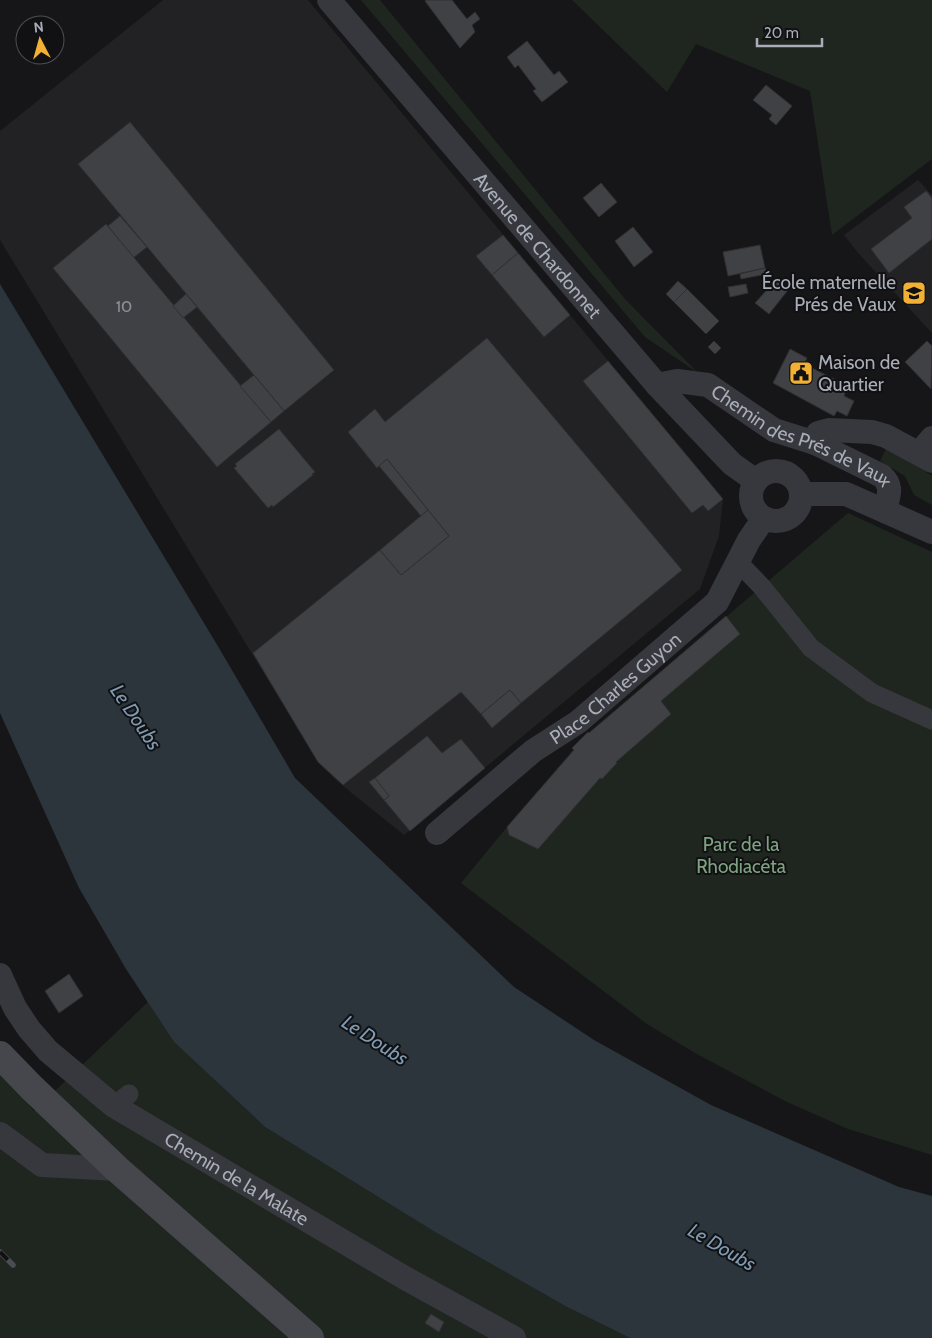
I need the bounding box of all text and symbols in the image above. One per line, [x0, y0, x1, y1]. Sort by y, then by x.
north arrow [15, 15, 65, 65]
scale bar [757, 15, 822, 47]
text: N [33, 18, 45, 37]
text: 20 m [764, 24, 799, 42]
street label: Avenue de Chardonnet [469, 167, 607, 323]
place label: École maternelle Prés de Vaux [762, 270, 896, 316]
school or university icon: École maternelle Prés de Vaux [901, 280, 927, 306]
house number: 10 [116, 297, 132, 316]
place label: Maison de Quartier [818, 351, 900, 396]
public building icon: Maison de Quartier [788, 360, 814, 386]
street label: Chemin des Prés de Vaux [707, 379, 898, 491]
street label: Place Charles Guyon [545, 627, 685, 749]
water label: Le Doubs [105, 680, 167, 755]
park label: Parc de la Rhodiacéta [696, 833, 786, 878]
water label: Le Doubs [337, 1010, 413, 1070]
street label: Chemin de la Malate [160, 1127, 313, 1230]
water label: Le Doubs [684, 1218, 760, 1276]

